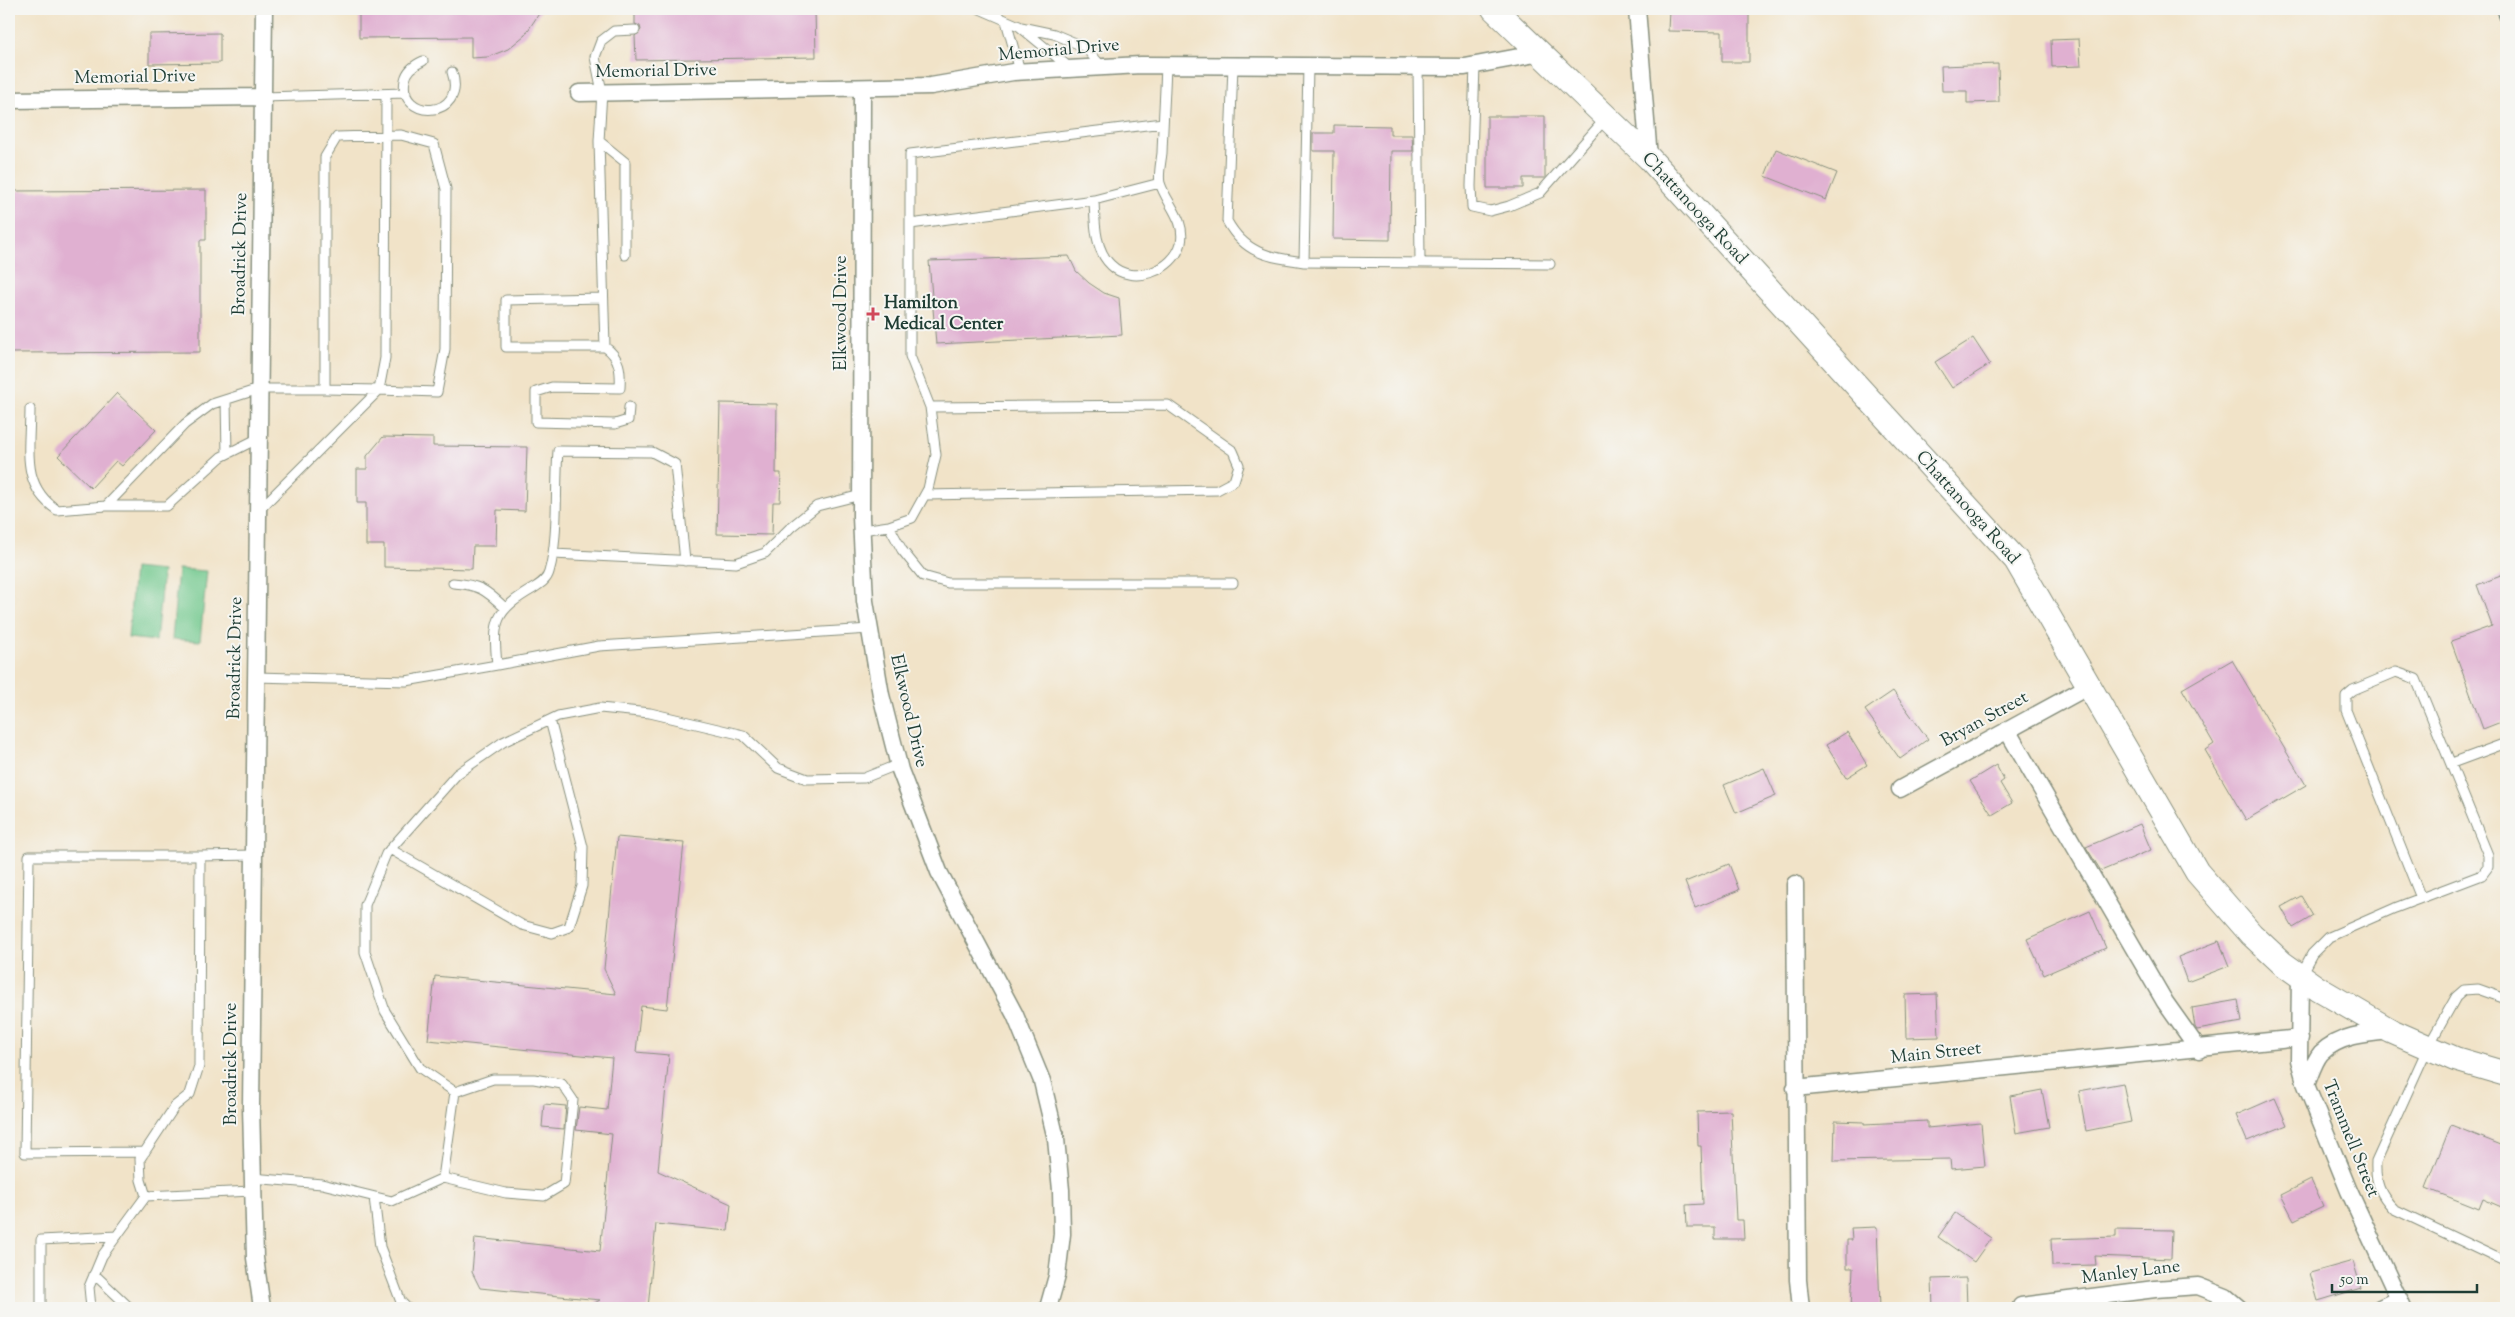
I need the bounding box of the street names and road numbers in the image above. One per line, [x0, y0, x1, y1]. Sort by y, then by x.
street label: Memorial Drive [997, 33, 1121, 69]
street label: Memorial Drive [595, 58, 717, 86]
street label: Memorial Drive [74, 64, 196, 92]
street label: Chattanooga Road [1635, 147, 1753, 271]
street label: Broadrick Drive [227, 192, 255, 316]
street label: Elkwood Drive [829, 255, 855, 371]
street label: Chattanooga Road [1909, 445, 2025, 571]
street label: Broadrick Drive [222, 596, 250, 720]
street label: Elkwood Drive [882, 652, 934, 770]
street label: Bryan Street [1937, 685, 2033, 755]
street label: Broadrick Drive [219, 1003, 245, 1125]
street label: Main Street [1889, 1036, 1983, 1072]
street label: Trammell Street [2315, 1076, 2385, 1202]
street label: Manley Lane [2080, 1254, 2182, 1292]

